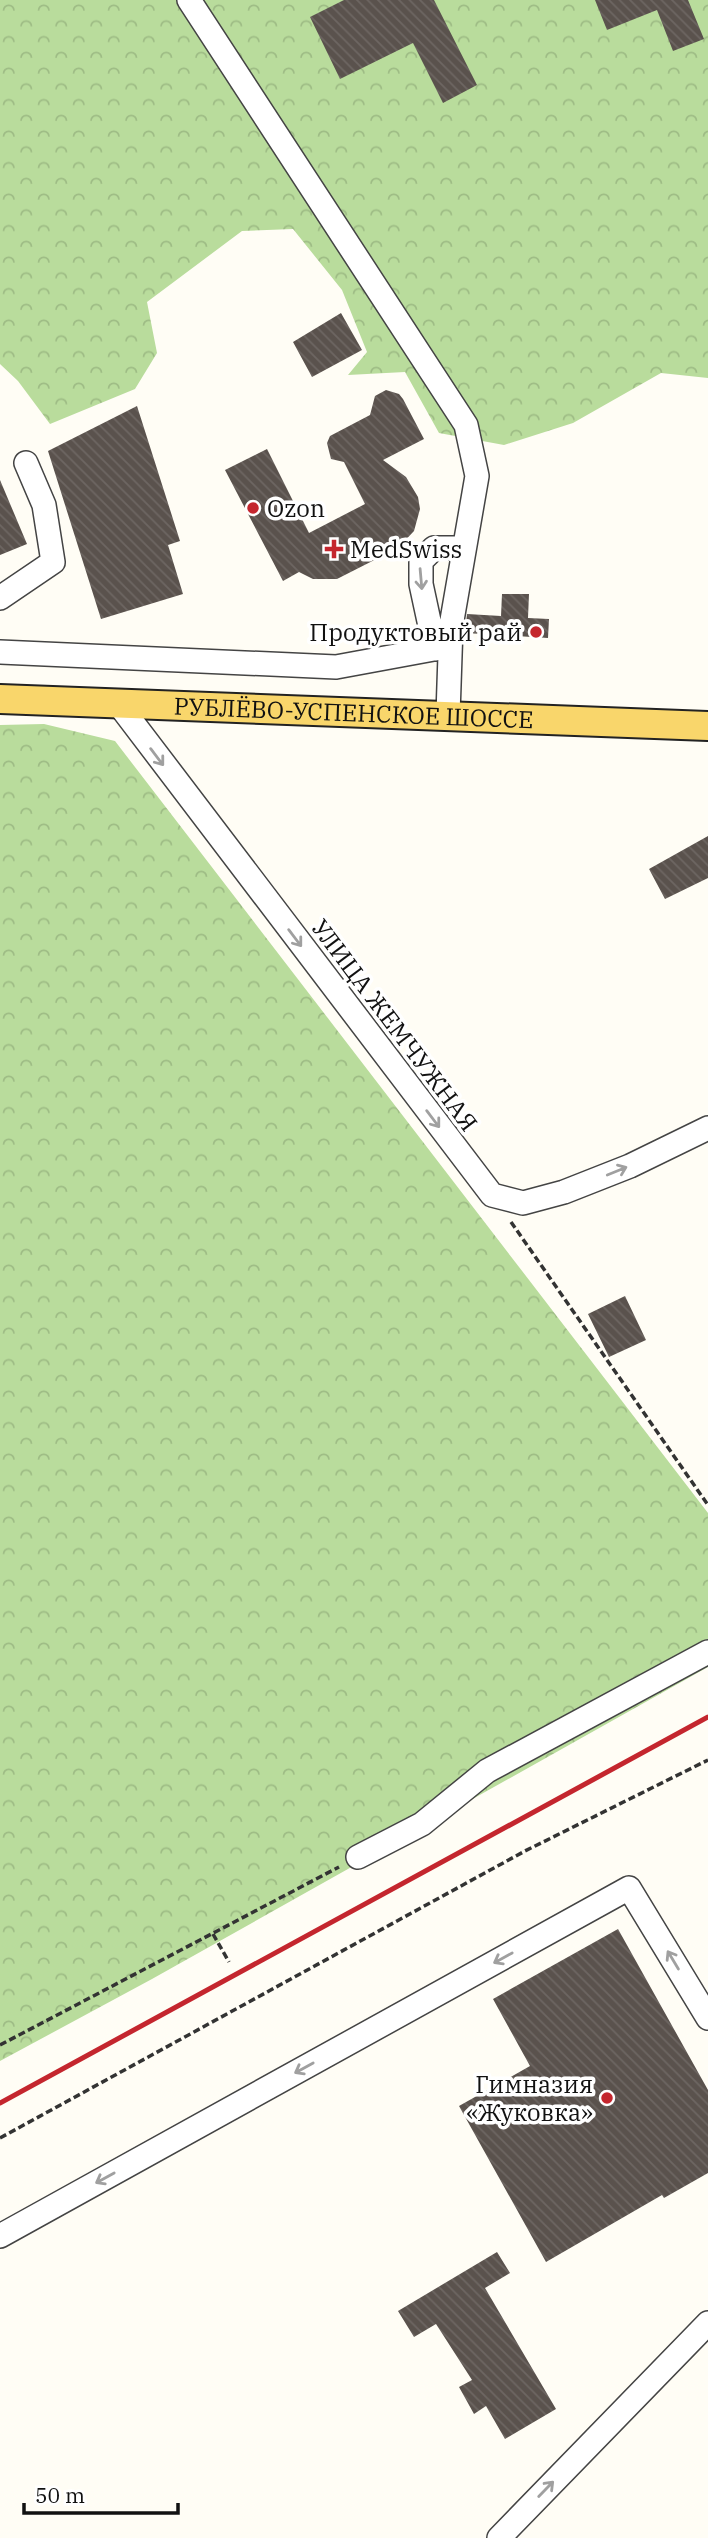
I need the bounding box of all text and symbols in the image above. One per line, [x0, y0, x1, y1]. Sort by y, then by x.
place label: Ozon [267, 492, 325, 524]
marker: Ozon [245, 500, 261, 516]
place label: MedSwiss [350, 533, 462, 565]
marker: MedSwiss [324, 539, 344, 559]
one-way arrow [415, 567, 428, 590]
place label: Продуктовый рай [309, 616, 522, 648]
marker: Продуктовый рай [528, 624, 544, 640]
street label: РУБЛЁВО-УСПЕНСКОЕ ШОССЕ [173, 690, 534, 735]
one-way arrow [150, 747, 165, 766]
street label: УЛИЦА ЖЕМЧУЖНАЯ [305, 913, 485, 1137]
one-way arrow [288, 928, 303, 947]
one-way arrow [426, 1109, 441, 1127]
one-way arrow [605, 1164, 627, 1177]
one-way arrow [665, 1950, 679, 1970]
one-way arrow [494, 1951, 514, 1965]
one-way arrow [295, 2061, 315, 2075]
place label: Гимназия «Жуковка» [466, 2068, 593, 2128]
marker: Гимназия «Жуковка» [599, 2090, 615, 2106]
one-way arrow [95, 2172, 116, 2185]
scale bar [24, 2472, 178, 2516]
one-way arrow [537, 2480, 554, 2497]
text: 50 m [35, 2481, 85, 2509]

